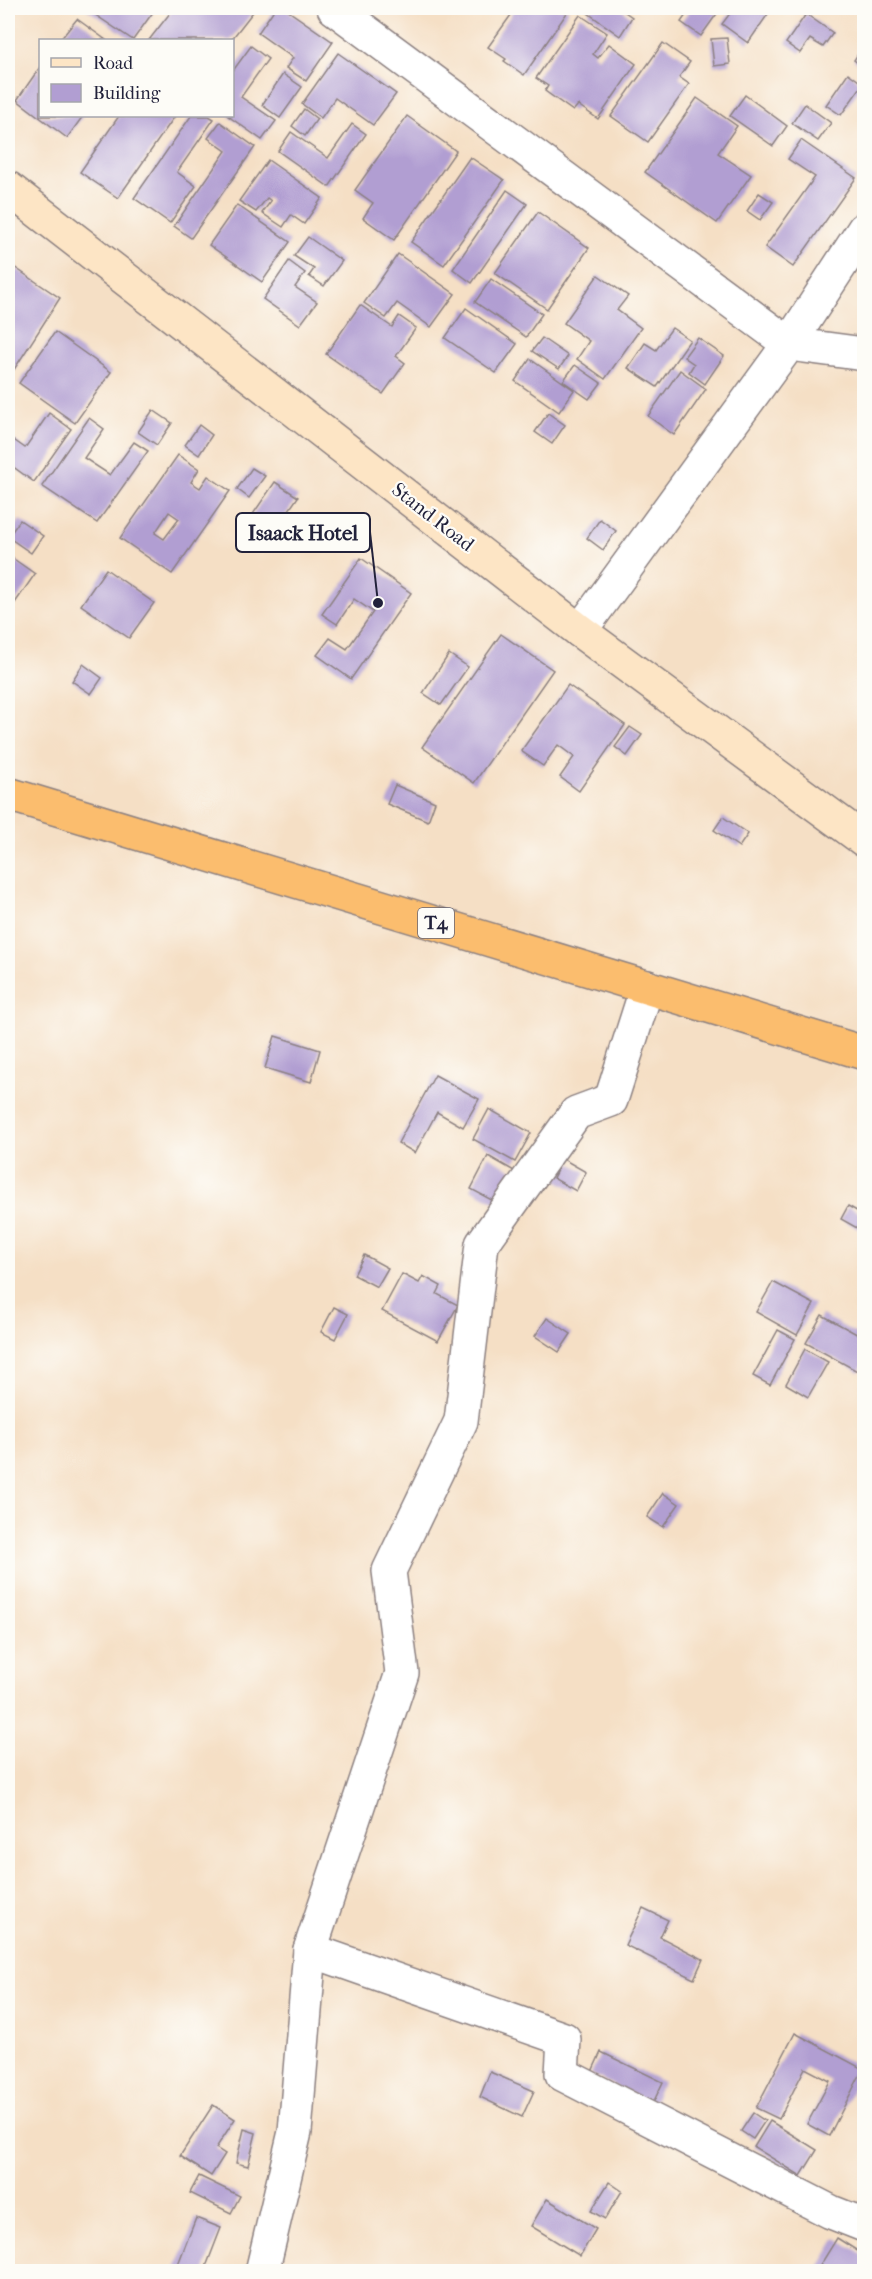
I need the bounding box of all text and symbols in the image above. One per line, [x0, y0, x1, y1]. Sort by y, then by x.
legend [39, 39, 234, 117]
text: Road [93, 53, 133, 74]
text: Building [93, 83, 161, 104]
street label: Stand Road [387, 478, 480, 557]
callout: Isaack Hotel [236, 513, 370, 552]
text: Isaack Hotel [248, 521, 358, 545]
road number: T4 [418, 908, 454, 938]

